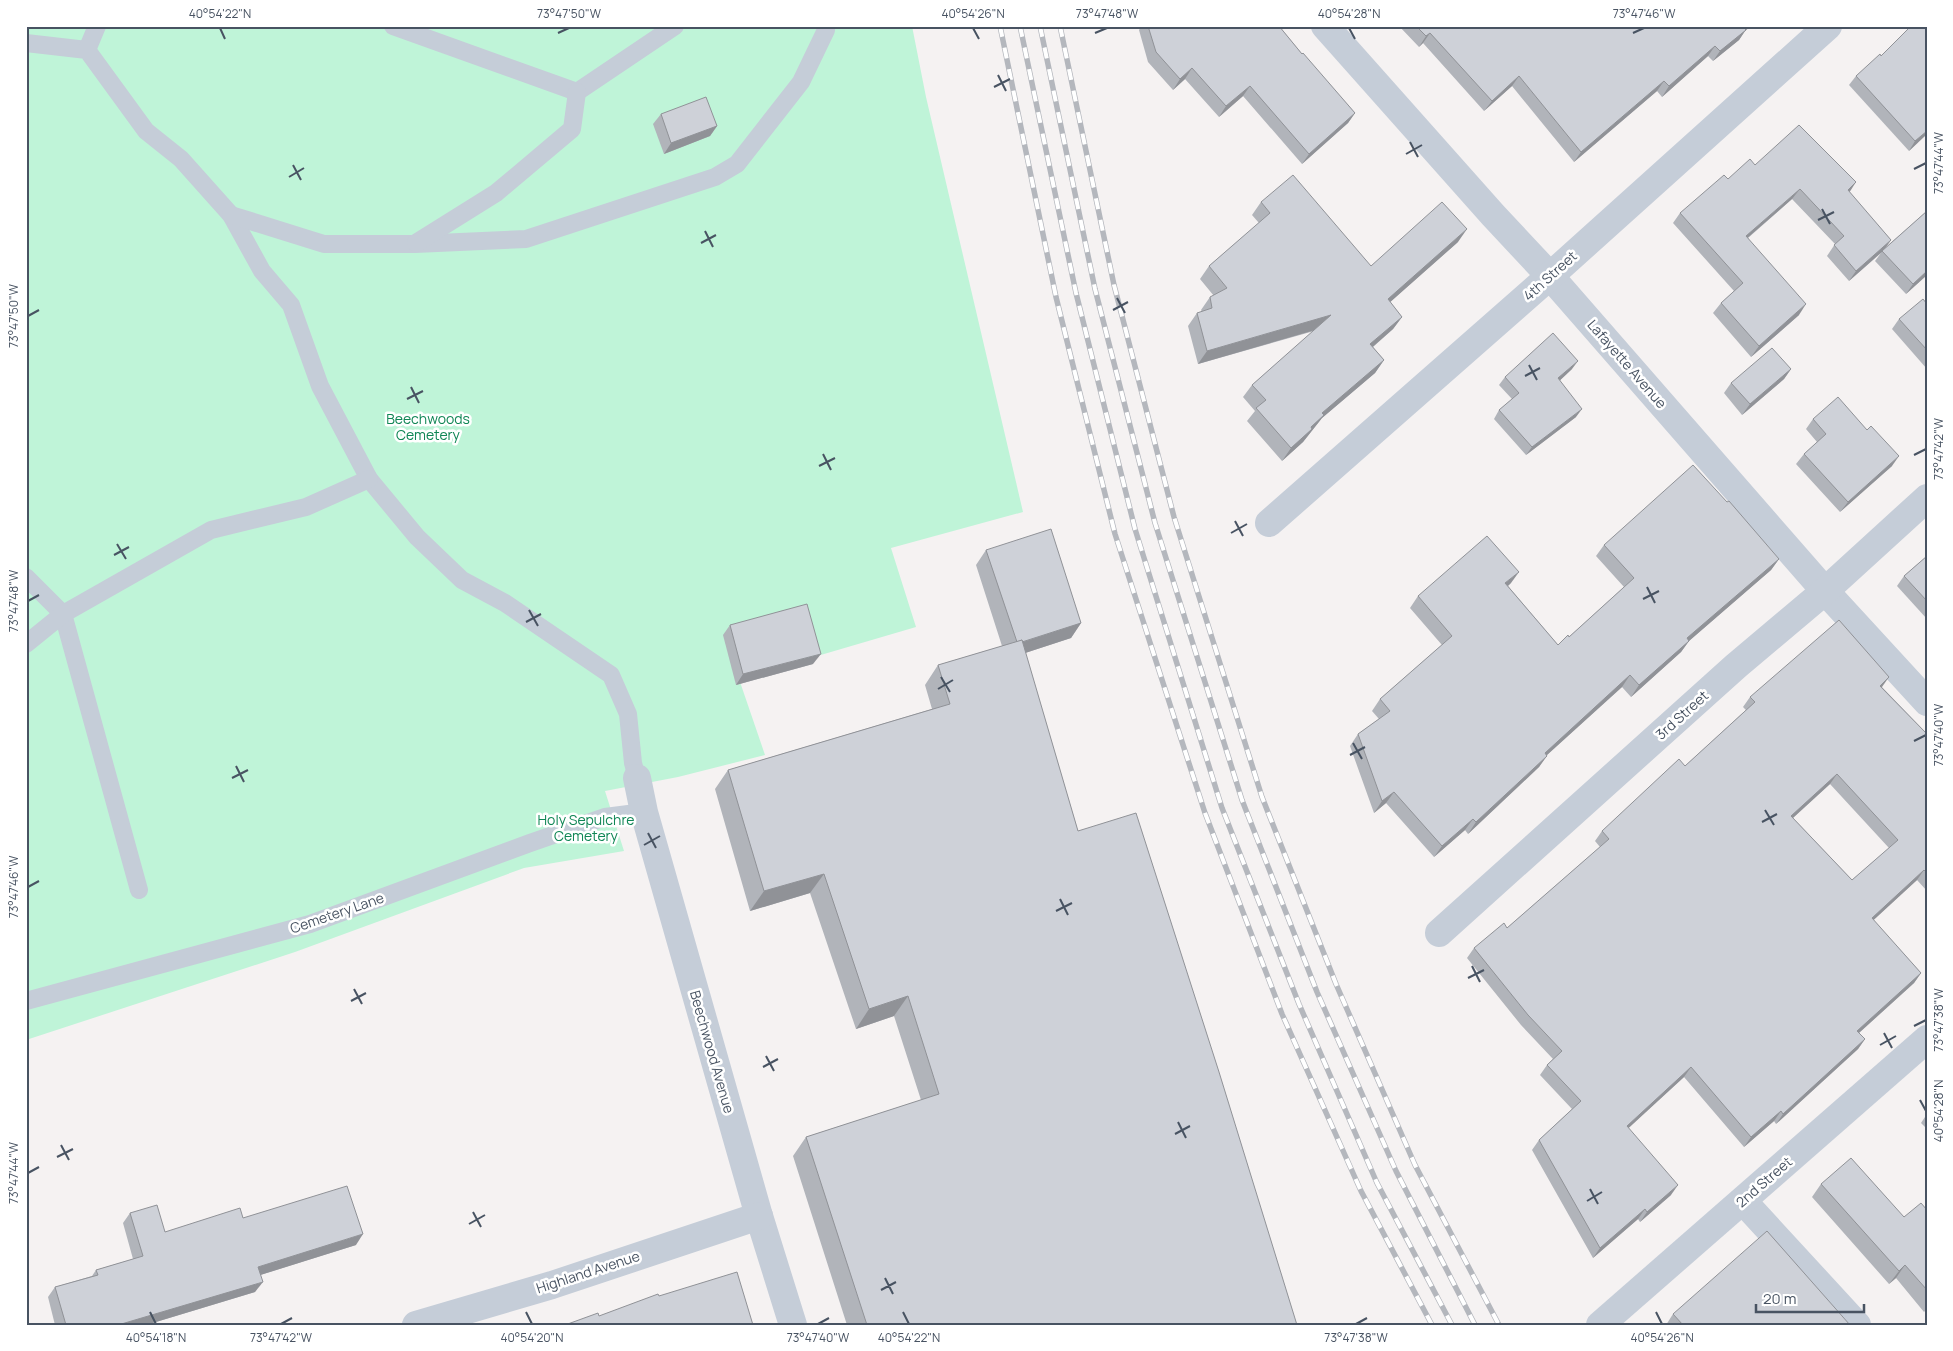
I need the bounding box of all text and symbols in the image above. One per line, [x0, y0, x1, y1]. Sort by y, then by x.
text: 40°54'22"N [189, 5, 251, 22]
text: 73°47'50"W [537, 5, 602, 22]
text: 40°54'26"N [941, 5, 1005, 22]
text: 73°47'48"W [1076, 5, 1139, 22]
text: 40°54'28"N [1318, 5, 1380, 22]
text: 73°47'46"W [1613, 5, 1676, 22]
text: 73°47'44"W [1930, 131, 1947, 194]
street label: 4th Street [1519, 246, 1581, 305]
text: 73°47'50"W [5, 283, 22, 348]
street label: Lafayette Avenue [1584, 315, 1671, 412]
park label: Beechwoods Cemetery [386, 409, 470, 444]
text: 73°47'42"W [1930, 417, 1947, 480]
text: 73°47'48"W [5, 569, 22, 632]
street label: 3rd Street [1651, 686, 1712, 743]
text: 73°47'40"W [1930, 703, 1947, 766]
park label: Holy Sepulchre Cemetery [538, 810, 634, 845]
text: 73°47'46"W [5, 855, 22, 918]
street label: Cemetery Lane [287, 888, 386, 937]
street label: Beechwood Avenue [686, 988, 739, 1116]
text: 73°47'38"W [1930, 988, 1947, 1052]
text: 40°54'28"N [1930, 1080, 1947, 1142]
text: 73°47'44"W [5, 1141, 22, 1204]
street label: 2nd Street [1732, 1152, 1796, 1211]
street label: Highland Avenue [534, 1246, 642, 1297]
scale bar [1756, 1281, 1863, 1313]
text: 20 m [1763, 1288, 1796, 1309]
text: 40°54'18"N [126, 1329, 186, 1346]
text: 73°47'42"W [250, 1329, 313, 1346]
text: 40°54'20"N [500, 1329, 564, 1346]
text: 73°47'40"W [787, 1329, 850, 1346]
text: 40°54'22"N [878, 1329, 940, 1346]
text: 73°47'38"W [1324, 1329, 1388, 1346]
text: 40°54'26"N [1630, 1329, 1694, 1346]

